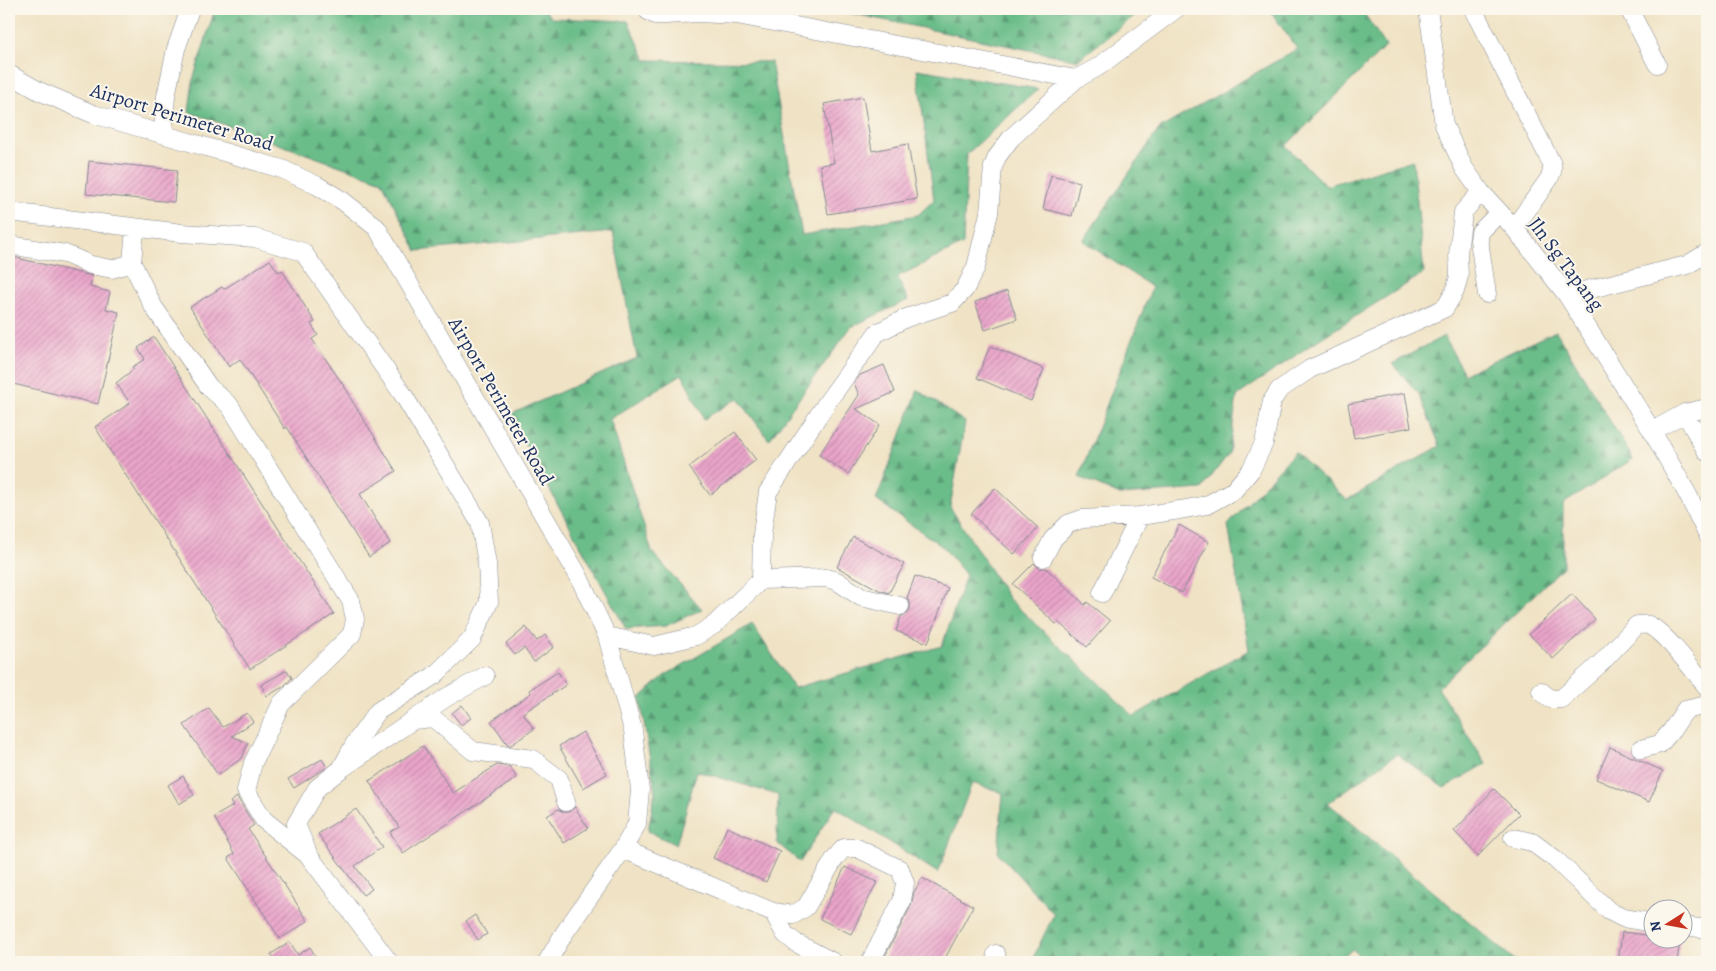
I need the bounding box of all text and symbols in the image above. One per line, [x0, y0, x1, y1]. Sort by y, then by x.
street label: Airport Perimeter Road [86, 76, 277, 158]
street label: Jln Sg Tapang [1522, 212, 1610, 316]
street label: Airport Perimeter Road [441, 311, 560, 490]
north arrow [1644, 898, 1694, 948]
text: N [1645, 920, 1666, 933]

